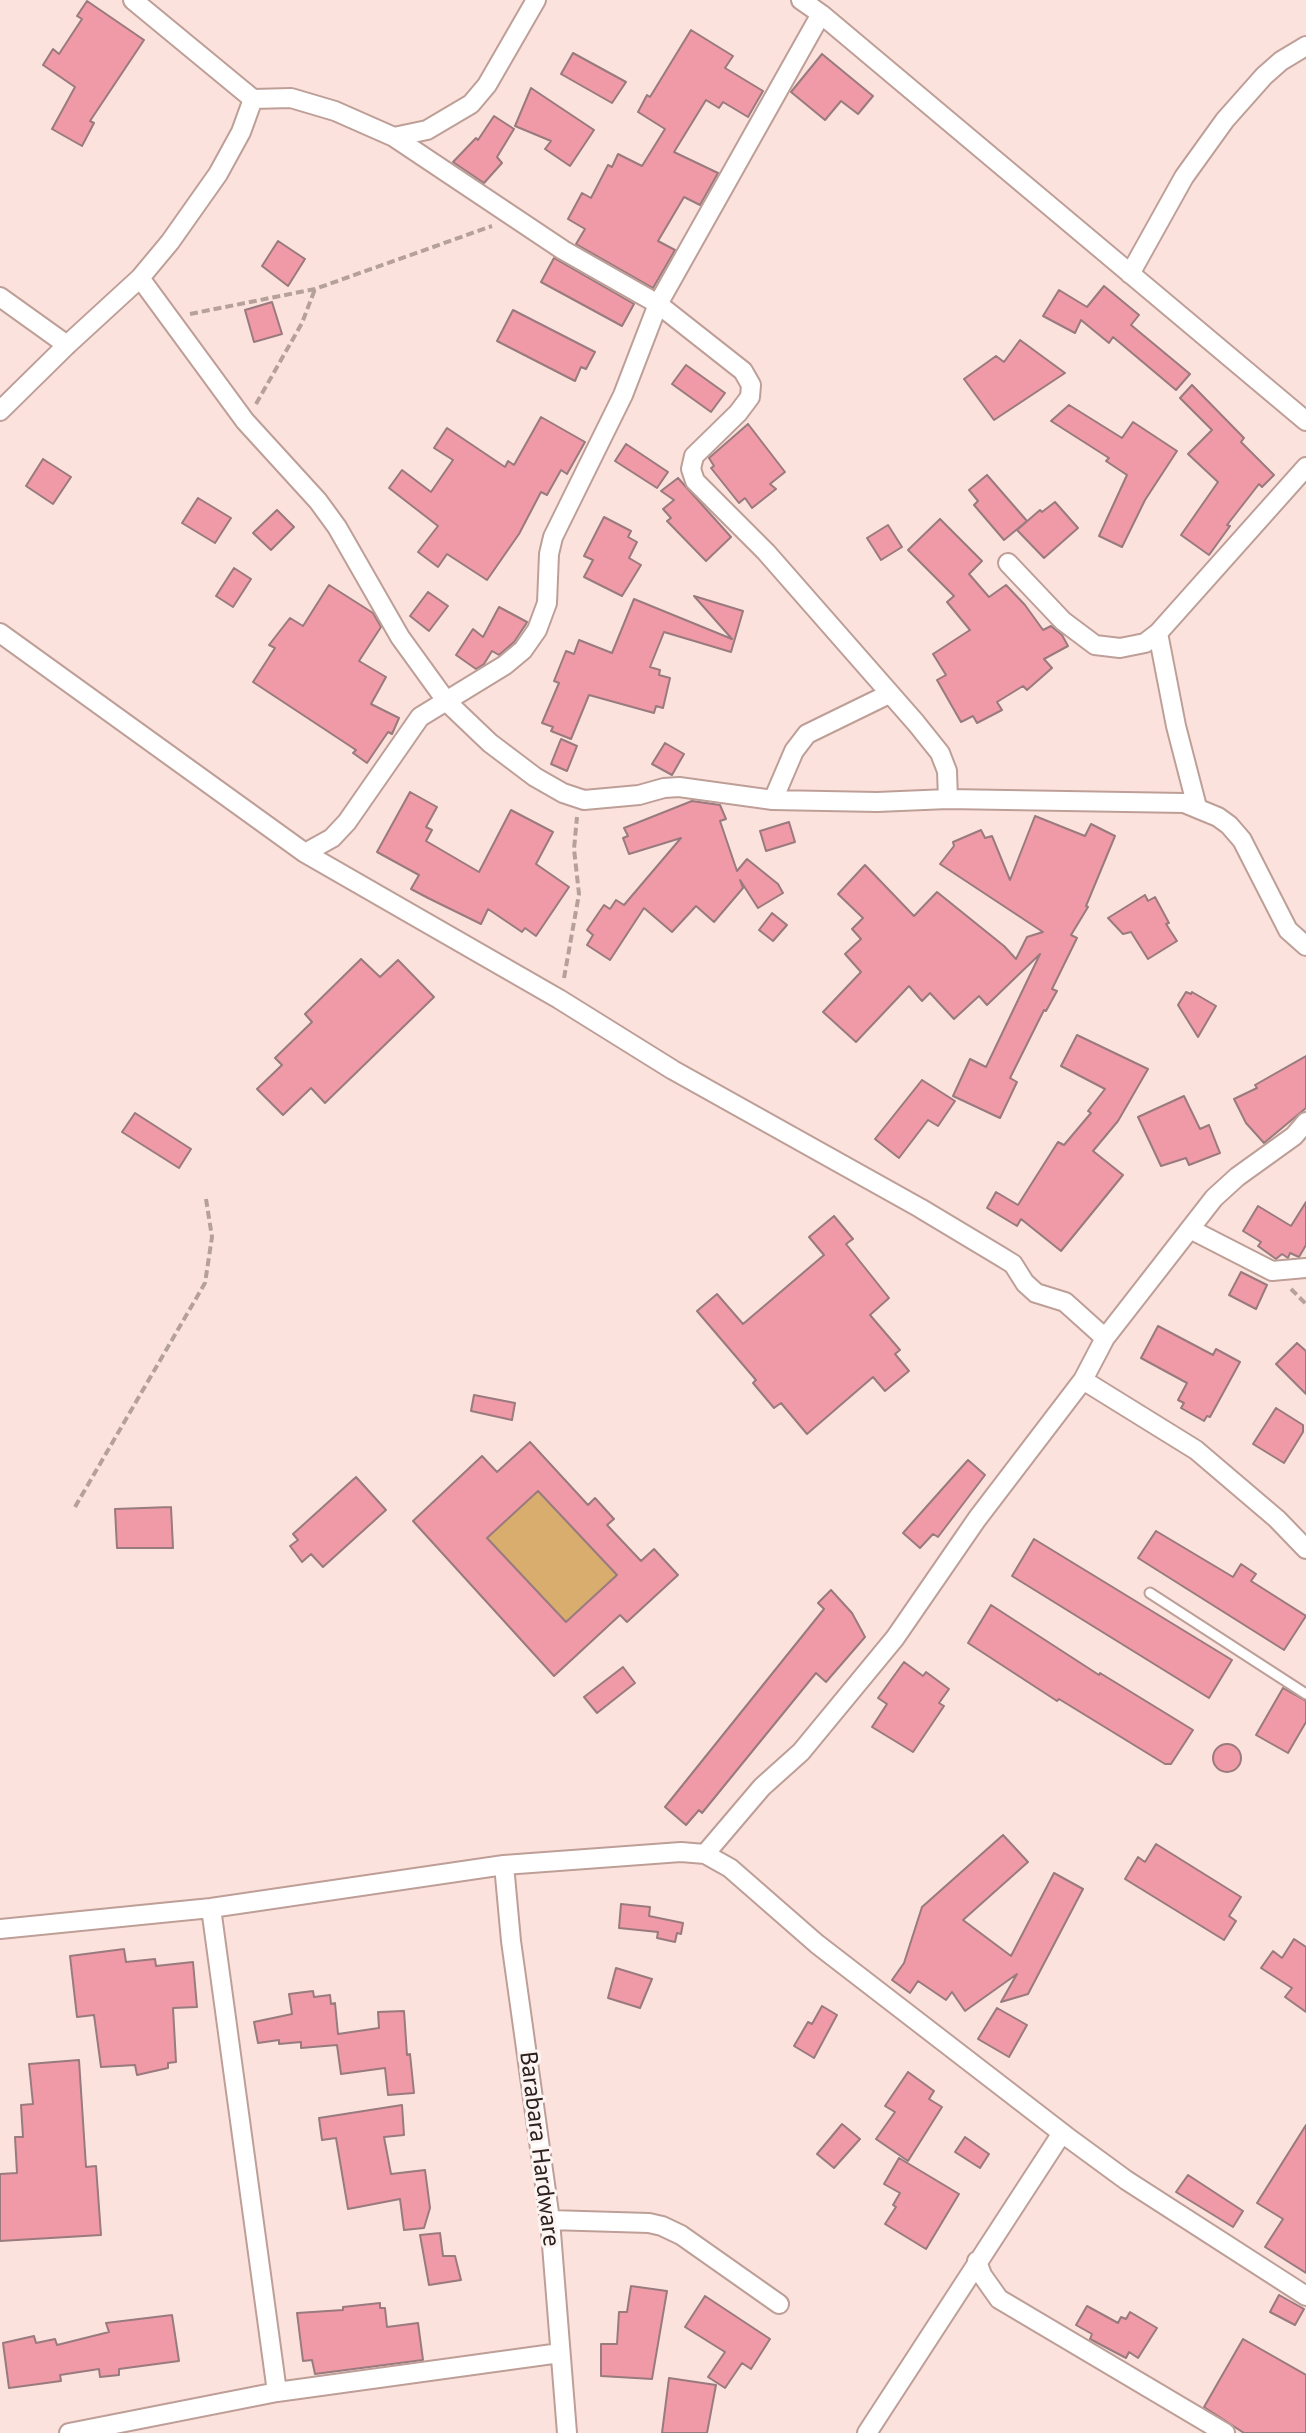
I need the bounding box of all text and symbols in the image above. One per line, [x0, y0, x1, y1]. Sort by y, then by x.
street label: Barabara Hardware [513, 2050, 565, 2248]

